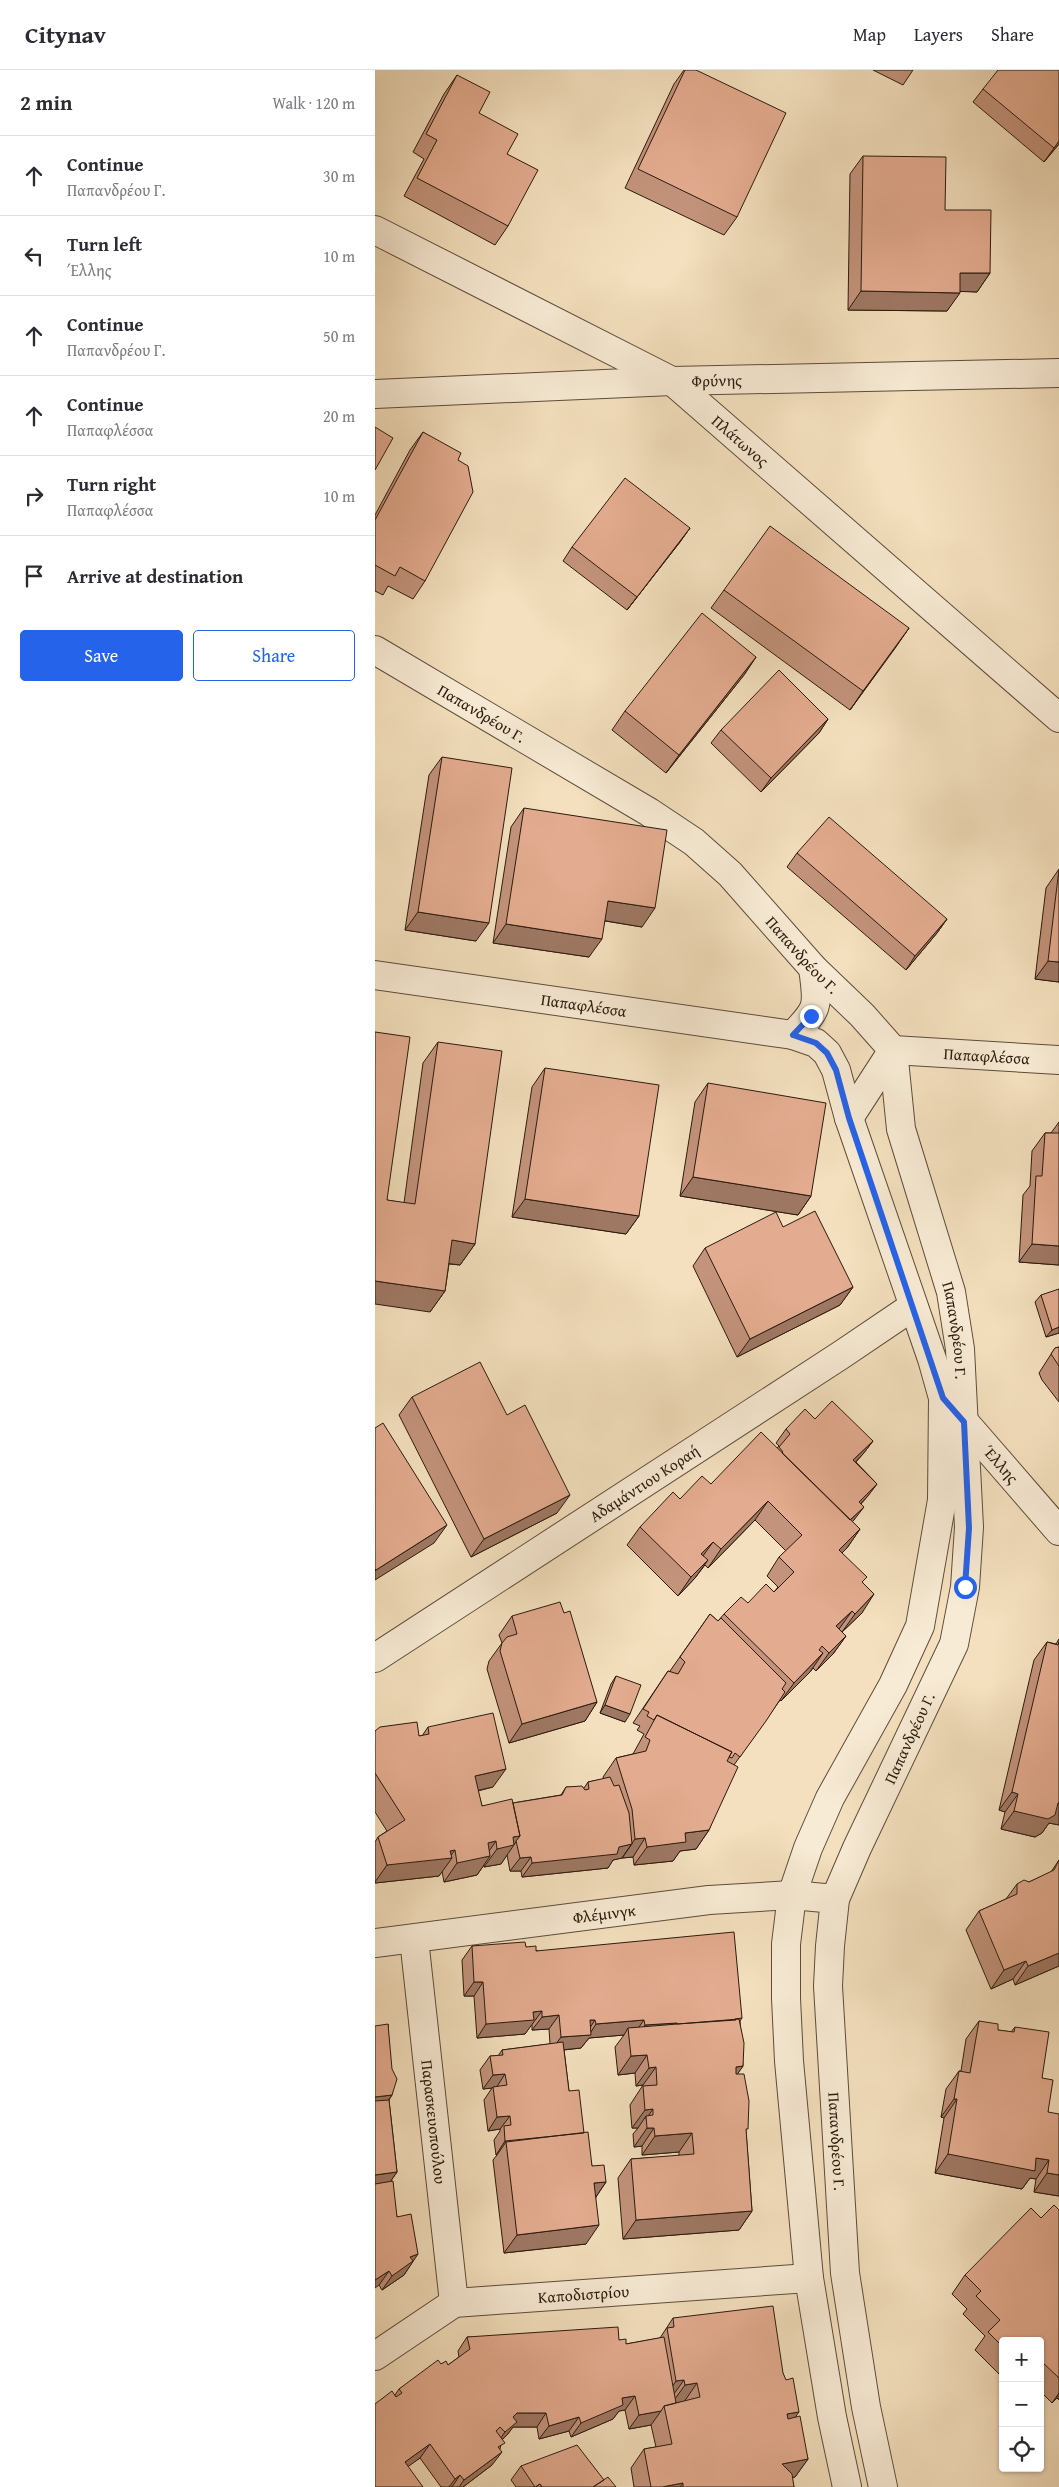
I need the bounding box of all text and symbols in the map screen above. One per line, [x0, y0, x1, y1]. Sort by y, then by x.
text: Citynav [25, 17, 106, 52]
text: Map [853, 21, 886, 48]
text: Layers [914, 21, 963, 48]
text: Share [991, 21, 1034, 48]
text: 2 min [20, 87, 72, 118]
text: Walk · 120 m [272, 91, 355, 115]
text: Continue [67, 150, 144, 178]
icon: ahead [20, 162, 48, 190]
text: 30 m [323, 164, 355, 188]
text: Παπανδρέου Γ. [67, 178, 165, 202]
text: Turn left [67, 230, 142, 258]
icon: left [20, 242, 48, 270]
text: 10 m [323, 244, 355, 268]
text: Έλλης [67, 258, 111, 282]
text: Continue [67, 310, 144, 338]
icon: ahead [20, 322, 48, 350]
text: 50 m [323, 324, 355, 348]
text: Παπανδρέου Γ. [67, 338, 165, 362]
street label: Φρύνης [691, 368, 742, 393]
text: Continue [67, 390, 144, 418]
icon: ahead [20, 402, 48, 430]
text: 20 m [323, 404, 355, 428]
street label: Πλάτωνος [707, 409, 775, 472]
text: Παπαφλέσσα [67, 418, 153, 442]
text: Turn right [67, 470, 156, 498]
icon: right [20, 482, 48, 510]
text: 10 m [323, 484, 355, 508]
text: Παπαφλέσσα [67, 498, 153, 522]
icon: arrive [20, 562, 48, 590]
text: Arrive at destination [67, 562, 243, 590]
button: Save [20, 630, 183, 681]
button: Share [193, 630, 355, 681]
street label: Παπανδρέου Γ. [433, 678, 530, 749]
street label: Παπανδρέου Γ. [760, 910, 845, 999]
street label: Παπαφλέσσα [539, 987, 629, 1023]
route end [800, 1005, 823, 1028]
street label: Παπαφλέσσα [943, 1041, 1031, 1070]
street label: Παπανδρέου Γ. [936, 1278, 974, 1380]
street label: Αδαμάντιου Κοραή [584, 1438, 704, 1528]
street label: Έλλης [977, 1439, 1025, 1489]
route start [954, 1576, 977, 1599]
street label: Παπανδρέου Γ. [877, 1688, 941, 1788]
street label: Φλέμινγκ [571, 1897, 638, 1929]
street label: Παρασκευοπούλου [415, 2059, 453, 2185]
street label: Παπανδρέου Γ. [822, 2091, 852, 2191]
street label: Καποδιστρίου [537, 2279, 630, 2309]
map controls [999, 2337, 1044, 2472]
button: + [999, 2337, 1044, 2382]
button: − [999, 2382, 1044, 2427]
button: locate [999, 2427, 1044, 2472]

